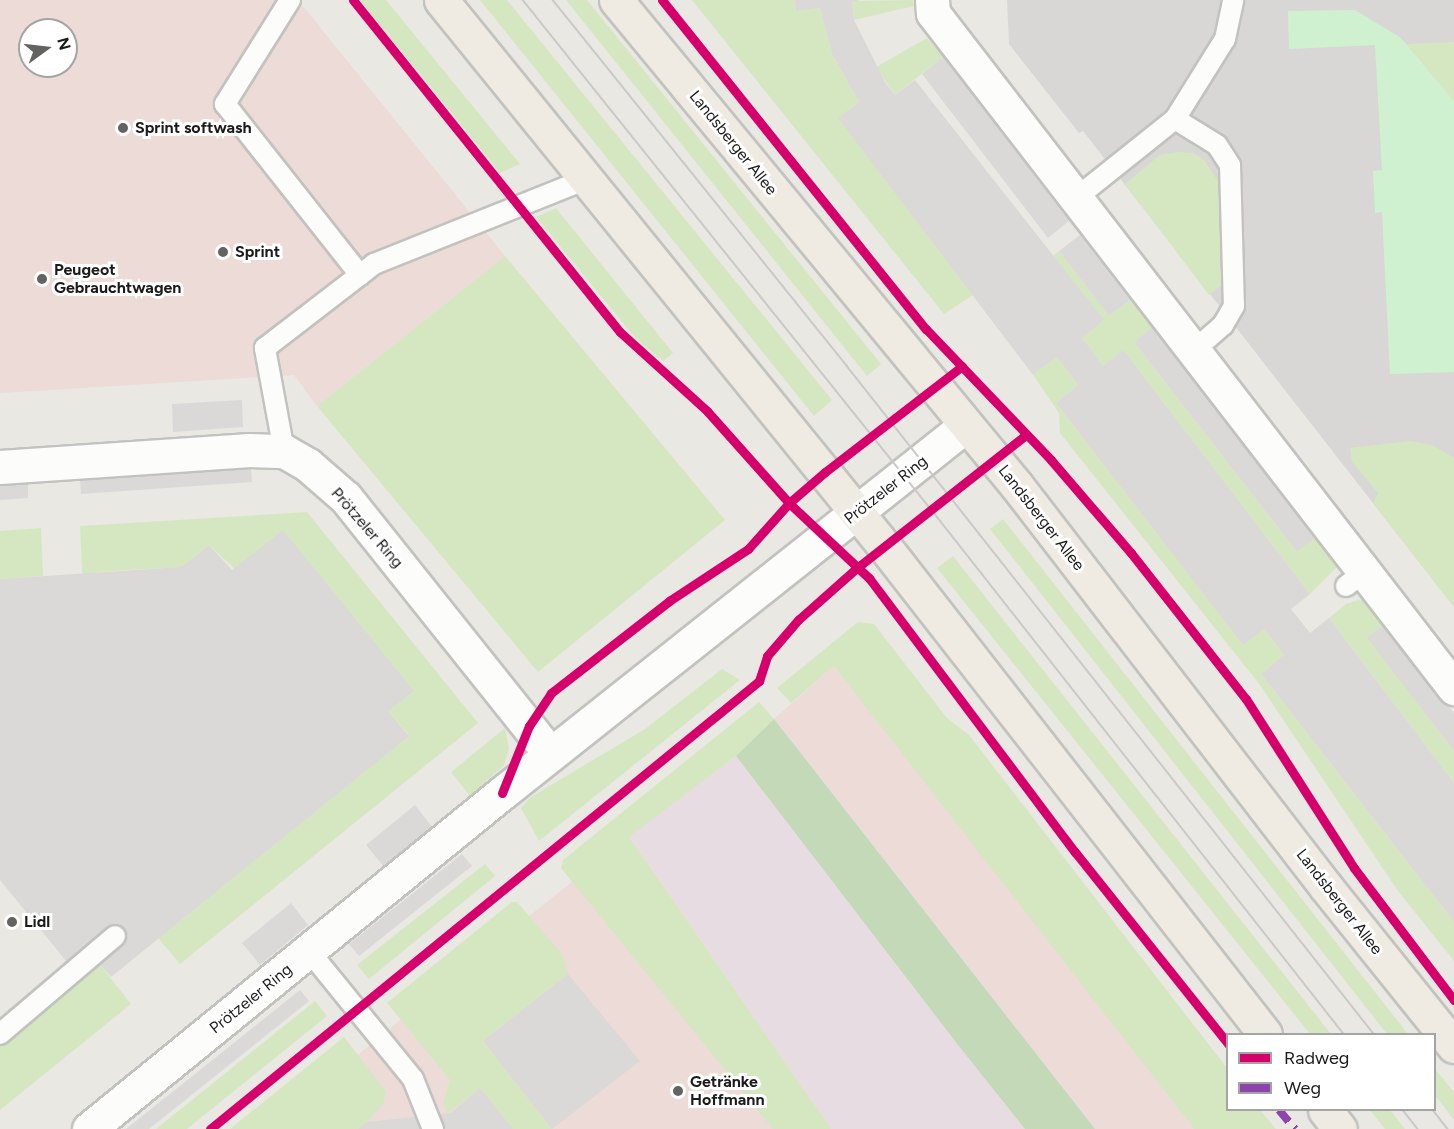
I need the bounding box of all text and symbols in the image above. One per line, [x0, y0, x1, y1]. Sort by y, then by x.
north arrow [18, 18, 78, 78]
text: N [53, 35, 75, 52]
street label: Landsberger Allee [685, 87, 781, 199]
place label: Sprint softwash [135, 118, 252, 138]
marker: Sprint softwash [116, 121, 130, 135]
place label: Sprint [235, 242, 280, 262]
marker: Sprint [216, 245, 230, 259]
place label: Peugeot Gebrauchtwagen [54, 260, 181, 298]
marker: Peugeot Gebrauchtwagen [35, 272, 49, 286]
street label: Prötzeler Ring [841, 452, 931, 528]
street label: Landsberger Allee [994, 461, 1088, 575]
street label: Prötzeler Ring [327, 484, 407, 572]
street label: Landsberger Allee [1292, 845, 1386, 959]
place label: Lidl [24, 912, 50, 932]
marker: Lidl [5, 915, 19, 929]
street label: Prötzeler Ring [206, 960, 296, 1038]
legend [1226, 1033, 1436, 1111]
text: Radweg [1284, 1047, 1349, 1069]
place label: Getränke Hoffmann [690, 1072, 765, 1110]
text: Weg [1284, 1077, 1321, 1099]
marker: Getränke Hoffmann [671, 1084, 685, 1098]

